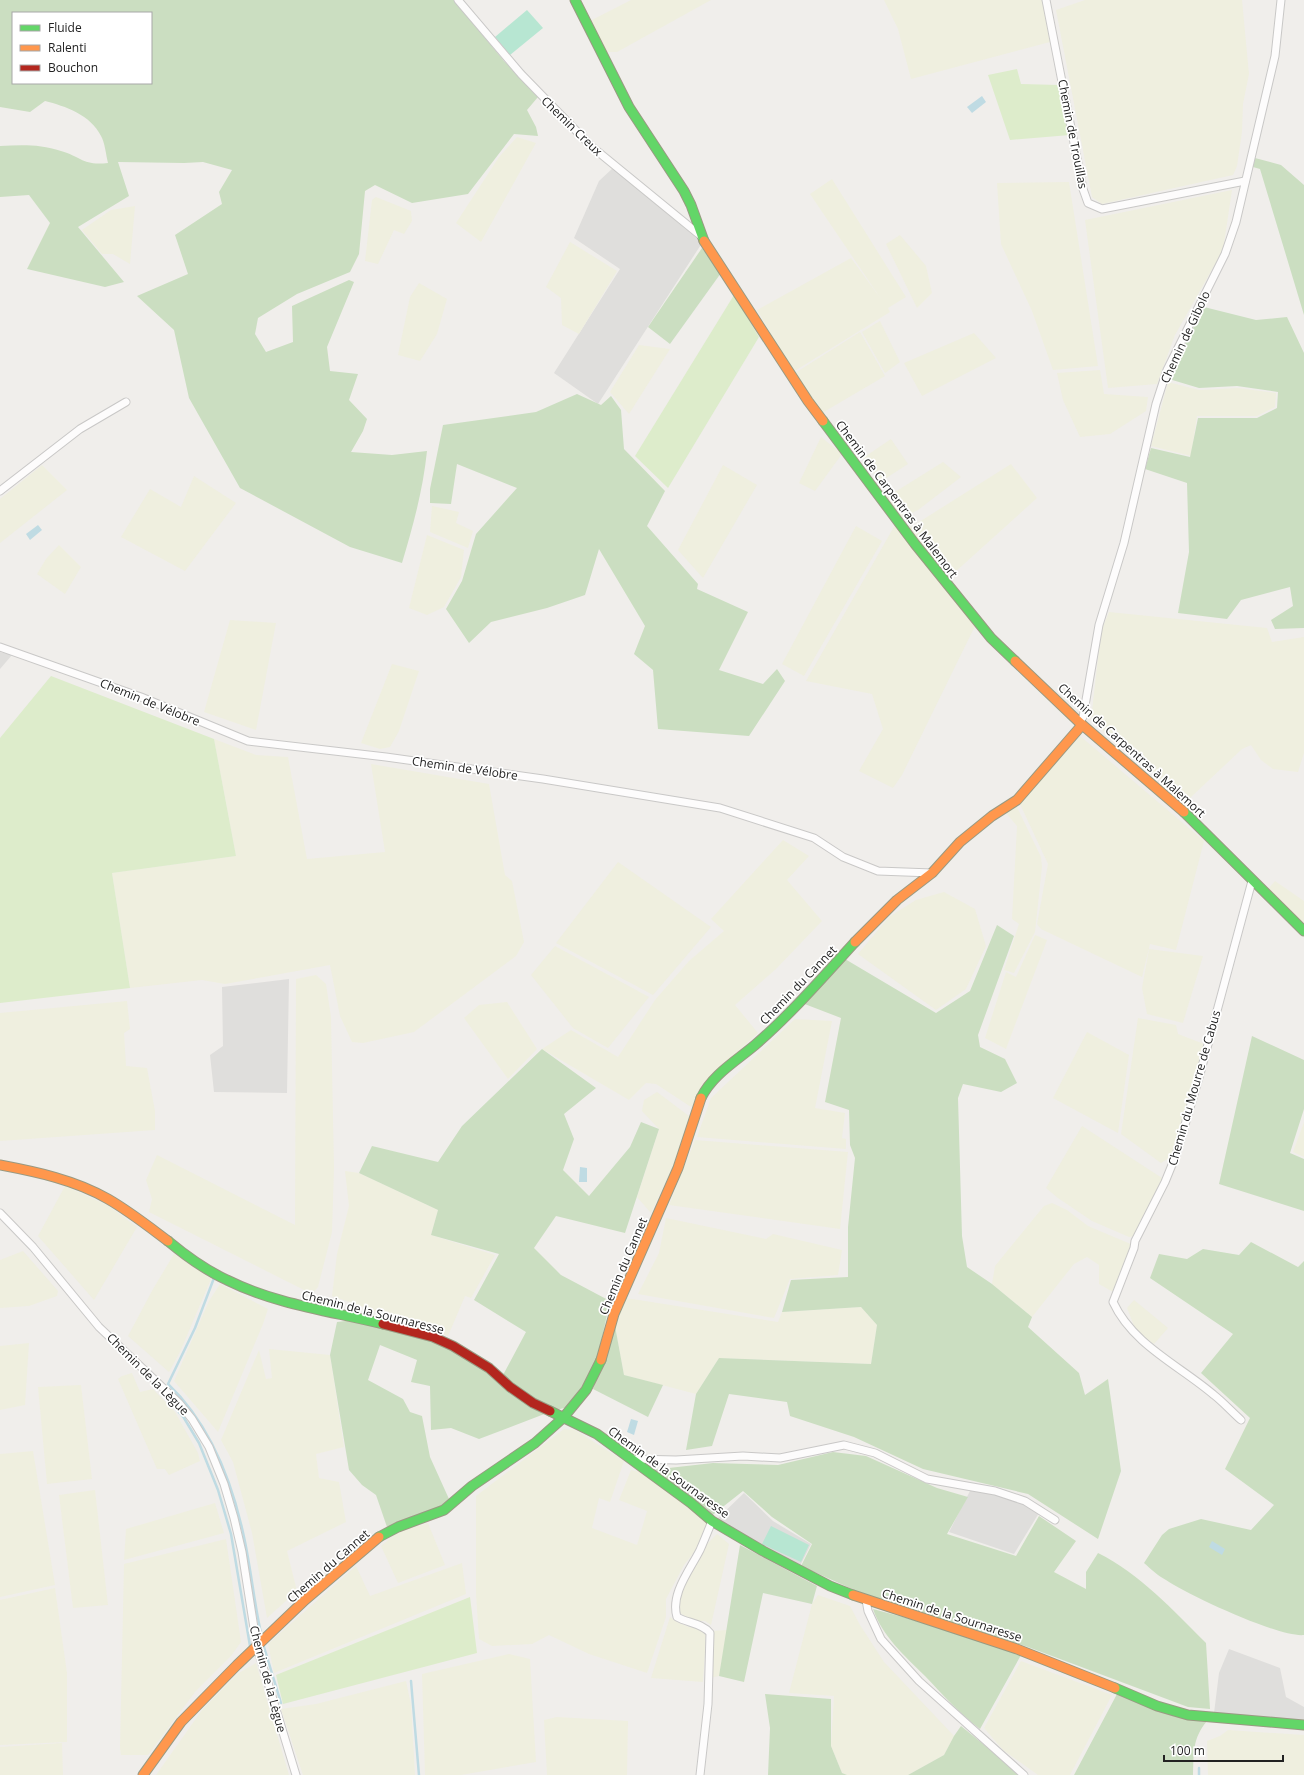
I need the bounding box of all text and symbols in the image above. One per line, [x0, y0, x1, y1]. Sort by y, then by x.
legend [12, 12, 152, 84]
text: Fluide [48, 19, 82, 36]
text: Ralenti [48, 39, 87, 56]
text: Bouchon [48, 59, 98, 76]
street label: Chemin de Trouillas [1054, 78, 1092, 190]
street label: Chemin Creux [538, 92, 607, 160]
street label: Chemin de Gibolo [1156, 288, 1214, 386]
street label: Chemin de Carpentras à Malemort [832, 417, 962, 581]
street label: Chemin de Vélobre [97, 674, 203, 730]
street label: Chemin de Carpentras à Malemort [1055, 679, 1209, 821]
street label: Chemin de Vélobre [411, 752, 519, 784]
street label: Chemin du Cannet [756, 942, 840, 1028]
street label: Chemin du Mourre de Cabus [1164, 1008, 1224, 1168]
street label: Chemin du Cannet [595, 1215, 651, 1317]
street label: Chemin de la Sournaresse [300, 1286, 446, 1338]
street label: Chemin de la Lègue [103, 1329, 193, 1419]
street label: Chemin de la Sournaresse [605, 1422, 733, 1522]
street label: Chemin du Cannet [283, 1525, 373, 1607]
street label: Chemin de la Sournaresse [880, 1584, 1024, 1646]
street label: Chemin de la Lègue [246, 1624, 290, 1735]
scale bar [1164, 1737, 1283, 1763]
text: 100 m [1170, 1742, 1205, 1759]

